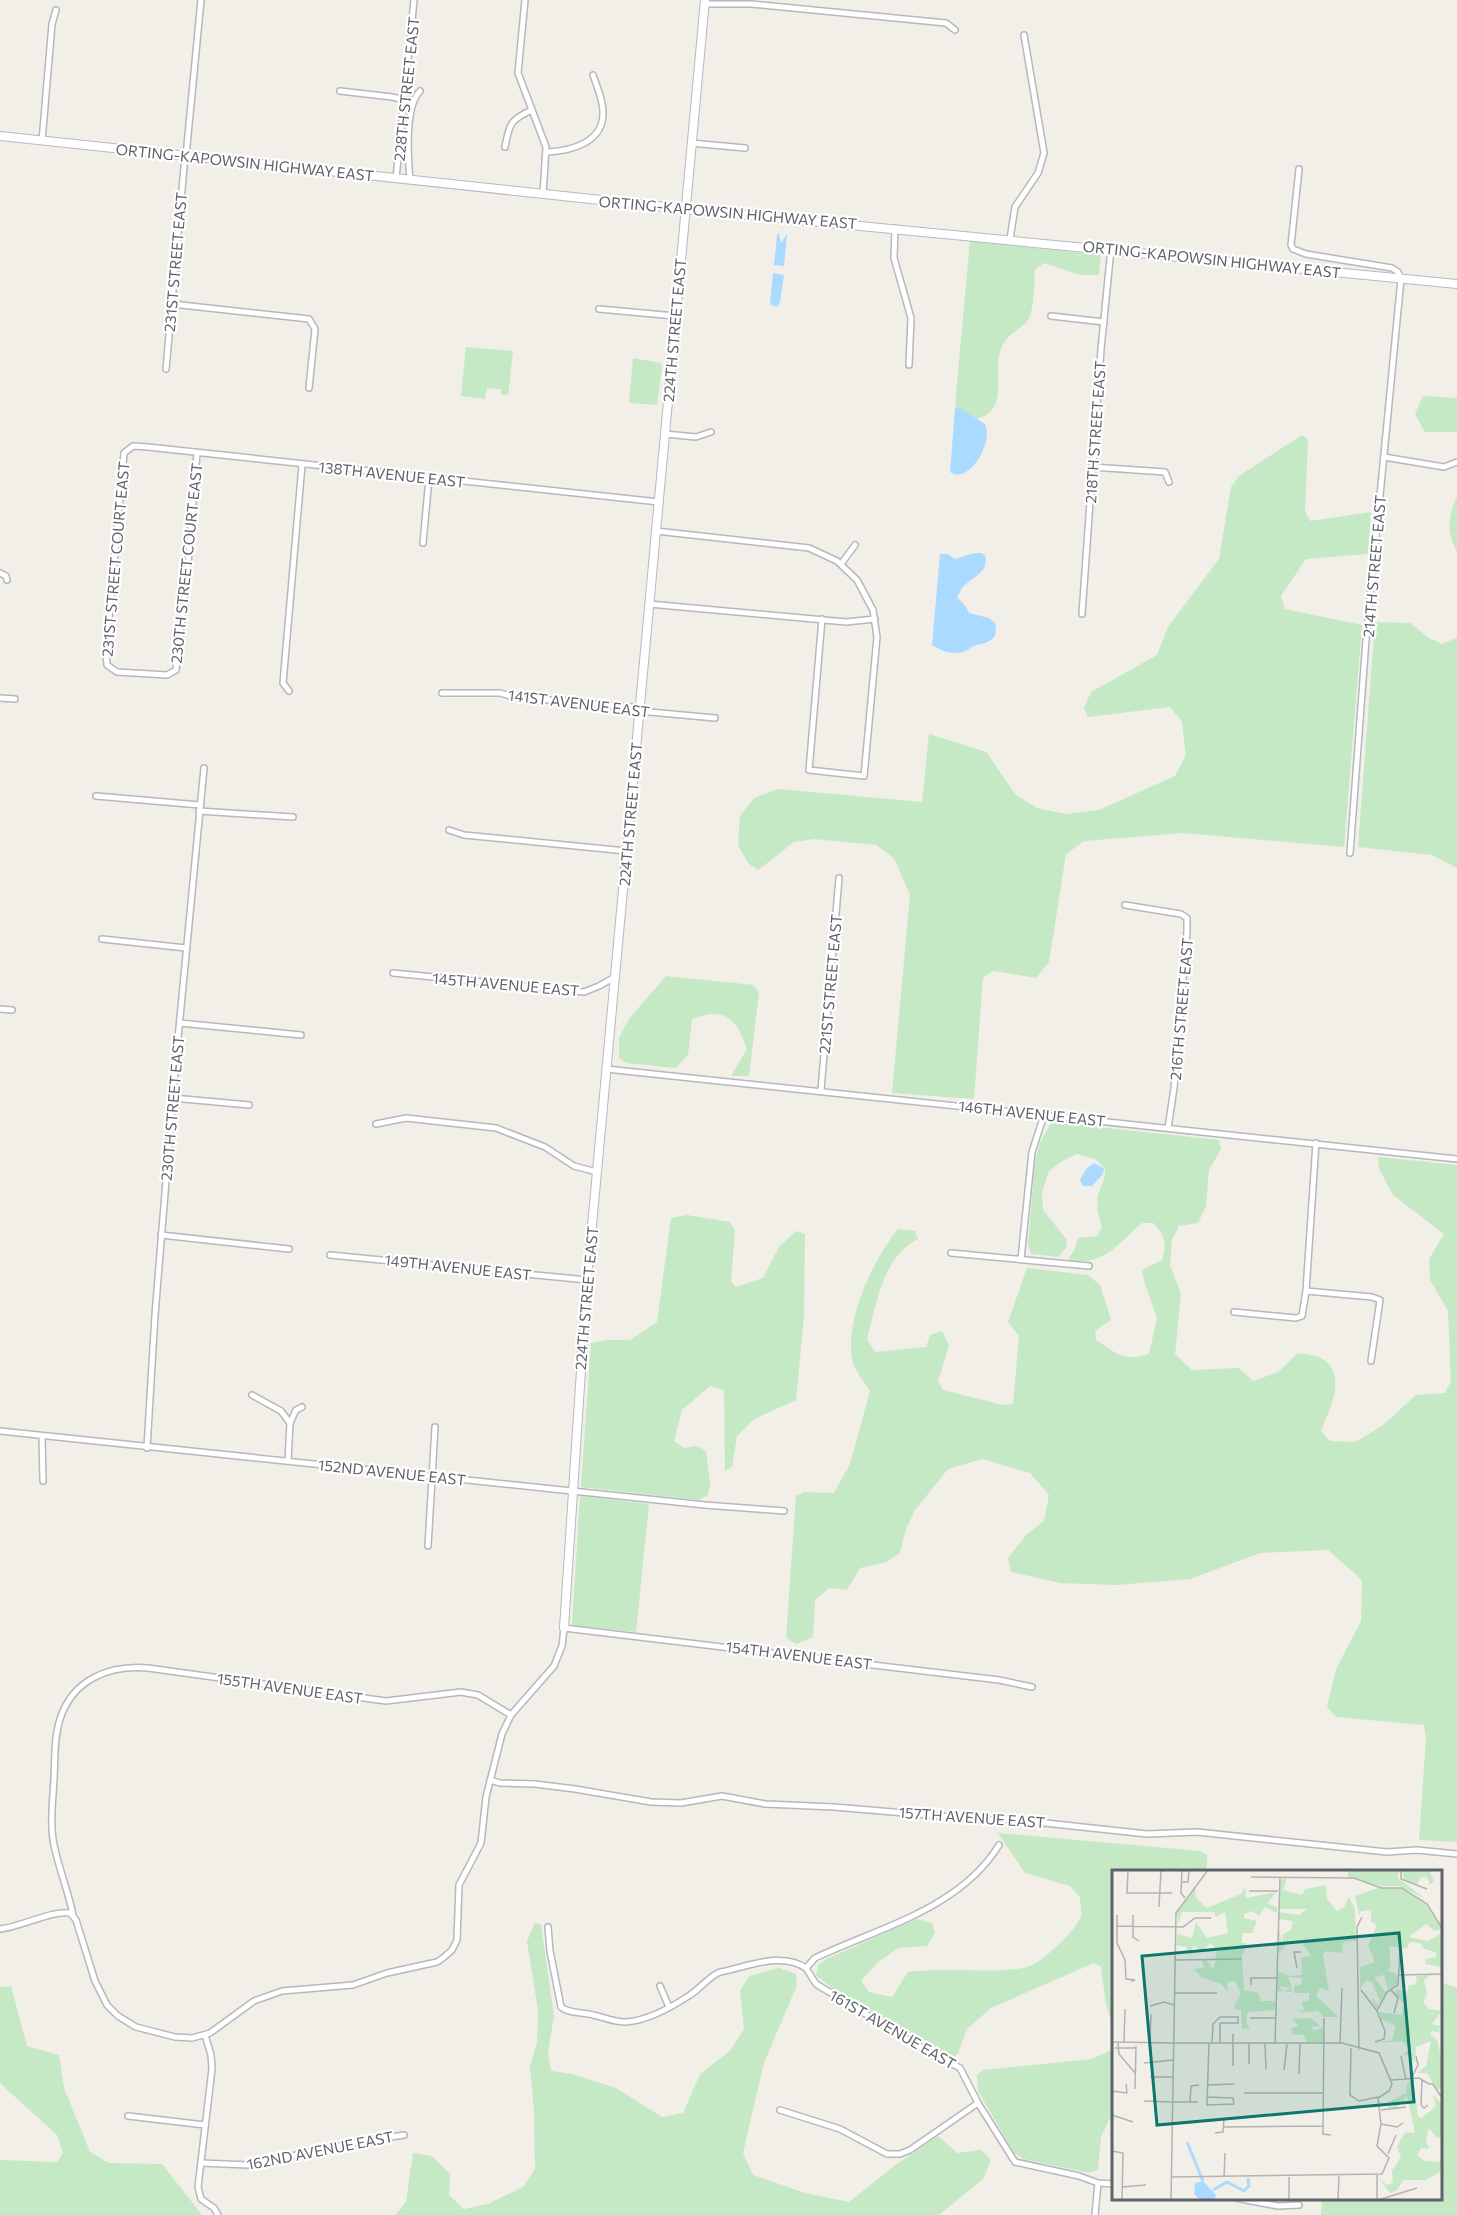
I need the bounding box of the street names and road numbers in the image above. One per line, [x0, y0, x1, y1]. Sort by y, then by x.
street label: 228TH STREET EAST [389, 16, 423, 162]
street label: ORTING-KAPOWSIN HIGHWAY EAST [115, 139, 375, 185]
street label: 231ST STREET EAST [160, 191, 190, 333]
street label: ORTING-KAPOWSIN HIGHWAY EAST [598, 192, 858, 232]
street label: ORTING-KAPOWSIN HIGHWAY EAST [1082, 236, 1342, 282]
street label: 224TH STREET EAST [659, 257, 689, 403]
street label: 218TH STREET EAST [1081, 360, 1109, 504]
street label: 138TH AVENUE EAST [318, 457, 467, 491]
street label: 231ST STREET COURT EAST [97, 460, 133, 657]
street label: 230TH STREET COURT EAST [167, 461, 206, 664]
street label: 214TH STREET EAST [1359, 494, 1389, 638]
street label: 141ST AVENUE EAST [507, 685, 651, 721]
street label: 224TH STREET EAST [615, 741, 645, 887]
street label: 221ST STREET EAST [815, 913, 845, 1055]
street label: 216TH STREET EAST [1166, 937, 1196, 1081]
street label: 145TH AVENUE EAST [432, 969, 581, 999]
street label: 230TH STREET EAST [157, 1034, 187, 1181]
street label: 146TH AVENUE EAST [958, 1096, 1107, 1130]
street label: 224TH STREET EAST [571, 1225, 601, 1371]
street label: 149TH AVENUE EAST [384, 1250, 533, 1284]
street label: 152ND AVENUE EAST [317, 1455, 467, 1489]
street label: 154TH AVENUE EAST [725, 1637, 873, 1673]
street label: 155TH AVENUE EAST [216, 1669, 364, 1707]
street label: 157TH AVENUE EAST [898, 1803, 1046, 1831]
street label: 161ST AVENUE EAST [827, 1985, 960, 2073]
street label: 162ND AVENUE EAST [245, 2127, 395, 2173]

